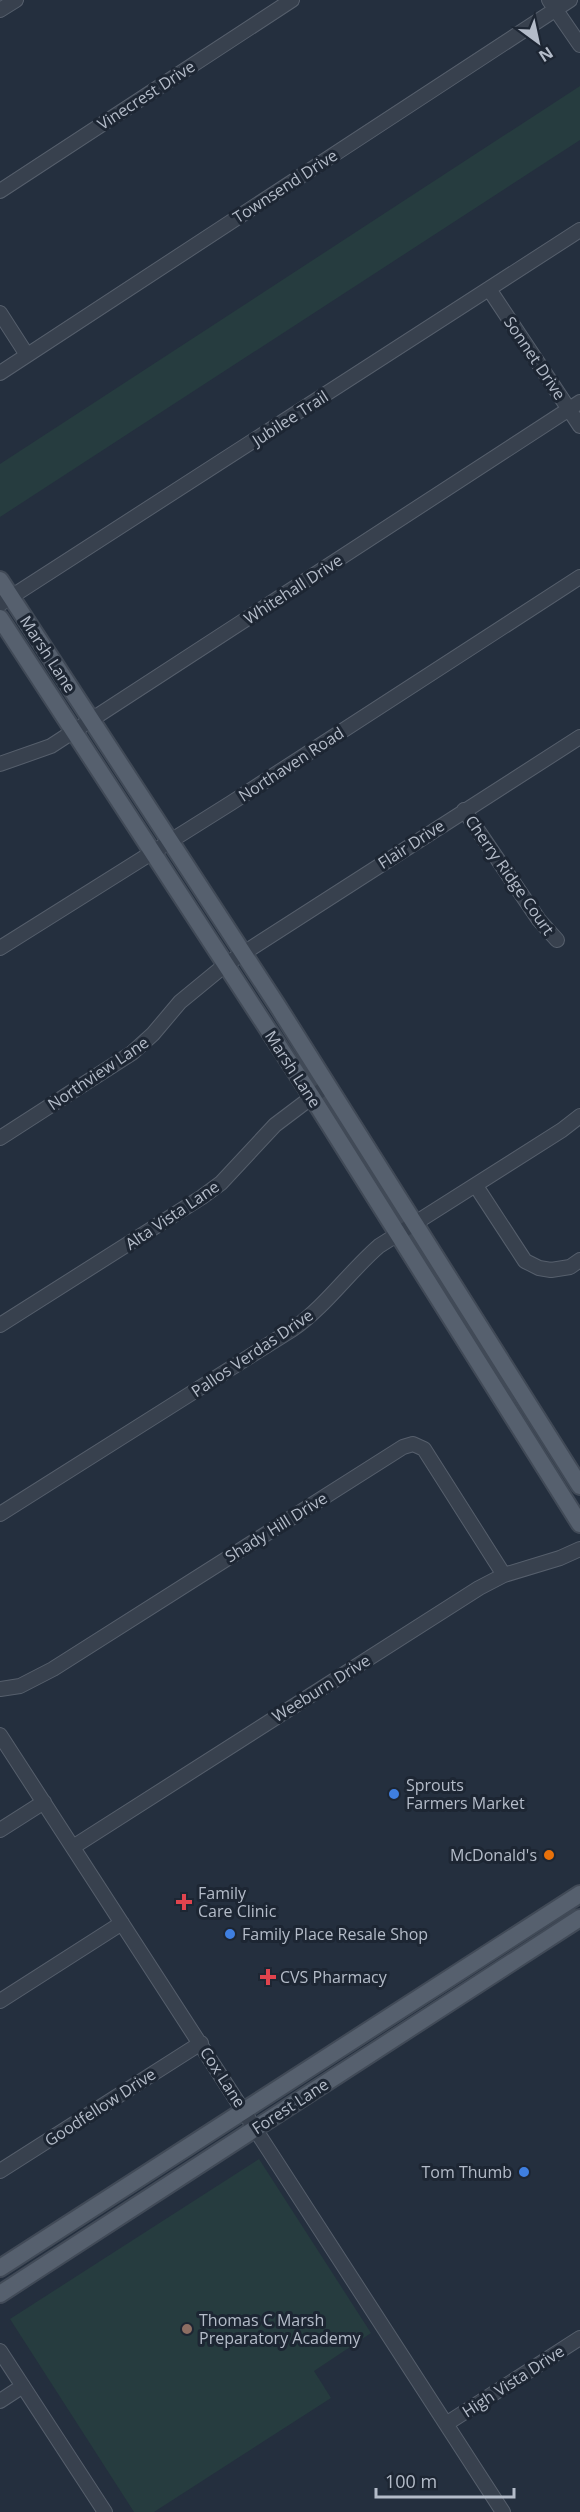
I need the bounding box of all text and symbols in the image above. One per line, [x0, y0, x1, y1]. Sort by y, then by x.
north arrow [508, 12, 568, 72]
text: N [535, 42, 558, 67]
street label: Vinecrest Drive [93, 55, 199, 135]
street label: Townsend Drive [229, 144, 341, 228]
street label: Sonnet Drive [499, 312, 571, 404]
street label: Jubilee Trail [246, 385, 332, 452]
street label: Whitehall Drive [239, 549, 347, 629]
street label: Marsh Lane [15, 611, 81, 697]
street label: Northaven Road [234, 722, 348, 806]
street label: Cherry Ridge Court [460, 811, 560, 939]
street label: Flair Drive [374, 814, 448, 874]
street label: Marsh Lane [260, 1026, 326, 1112]
street label: Northview Lane [43, 1031, 153, 1115]
street label: Alta Vista Lane [121, 1175, 223, 1255]
street label: Pallos Verdas Drive [187, 1304, 317, 1402]
street label: Shady Hill Drive [221, 1487, 331, 1567]
street label: Weeburn Drive [268, 1649, 374, 1727]
place label: Sprouts Farmers Market [406, 1774, 525, 1814]
marker: Sprouts Farmers Market [387, 1787, 401, 1801]
place label: McDonald's [450, 1844, 537, 1866]
marker: McDonald's [542, 1848, 556, 1862]
place label: Family Care Clinic [198, 1882, 277, 1922]
marker: Family Care Clinic [175, 1893, 193, 1911]
place label: Family Place Resale Shop [242, 1923, 428, 1945]
marker: Family Place Resale Shop [223, 1927, 237, 1941]
place label: CVS Pharmacy [280, 1966, 388, 1988]
marker: CVS Pharmacy [261, 1970, 275, 1984]
street label: Cox Lane [195, 2042, 251, 2112]
street label: Goodfellow Drive [40, 2063, 160, 2151]
street label: Forest Lane [248, 2073, 332, 2139]
place label: Tom Thumb [422, 2161, 512, 2183]
marker: Tom Thumb [517, 2165, 531, 2179]
place label: Thomas C Marsh Preparatory Academy [199, 2309, 362, 2349]
marker: Thomas C Marsh Preparatory Academy [180, 2322, 194, 2336]
street label: High Vista Drive [458, 2340, 568, 2422]
scale bar [376, 2461, 514, 2499]
text: 100 m [385, 2469, 437, 2493]

